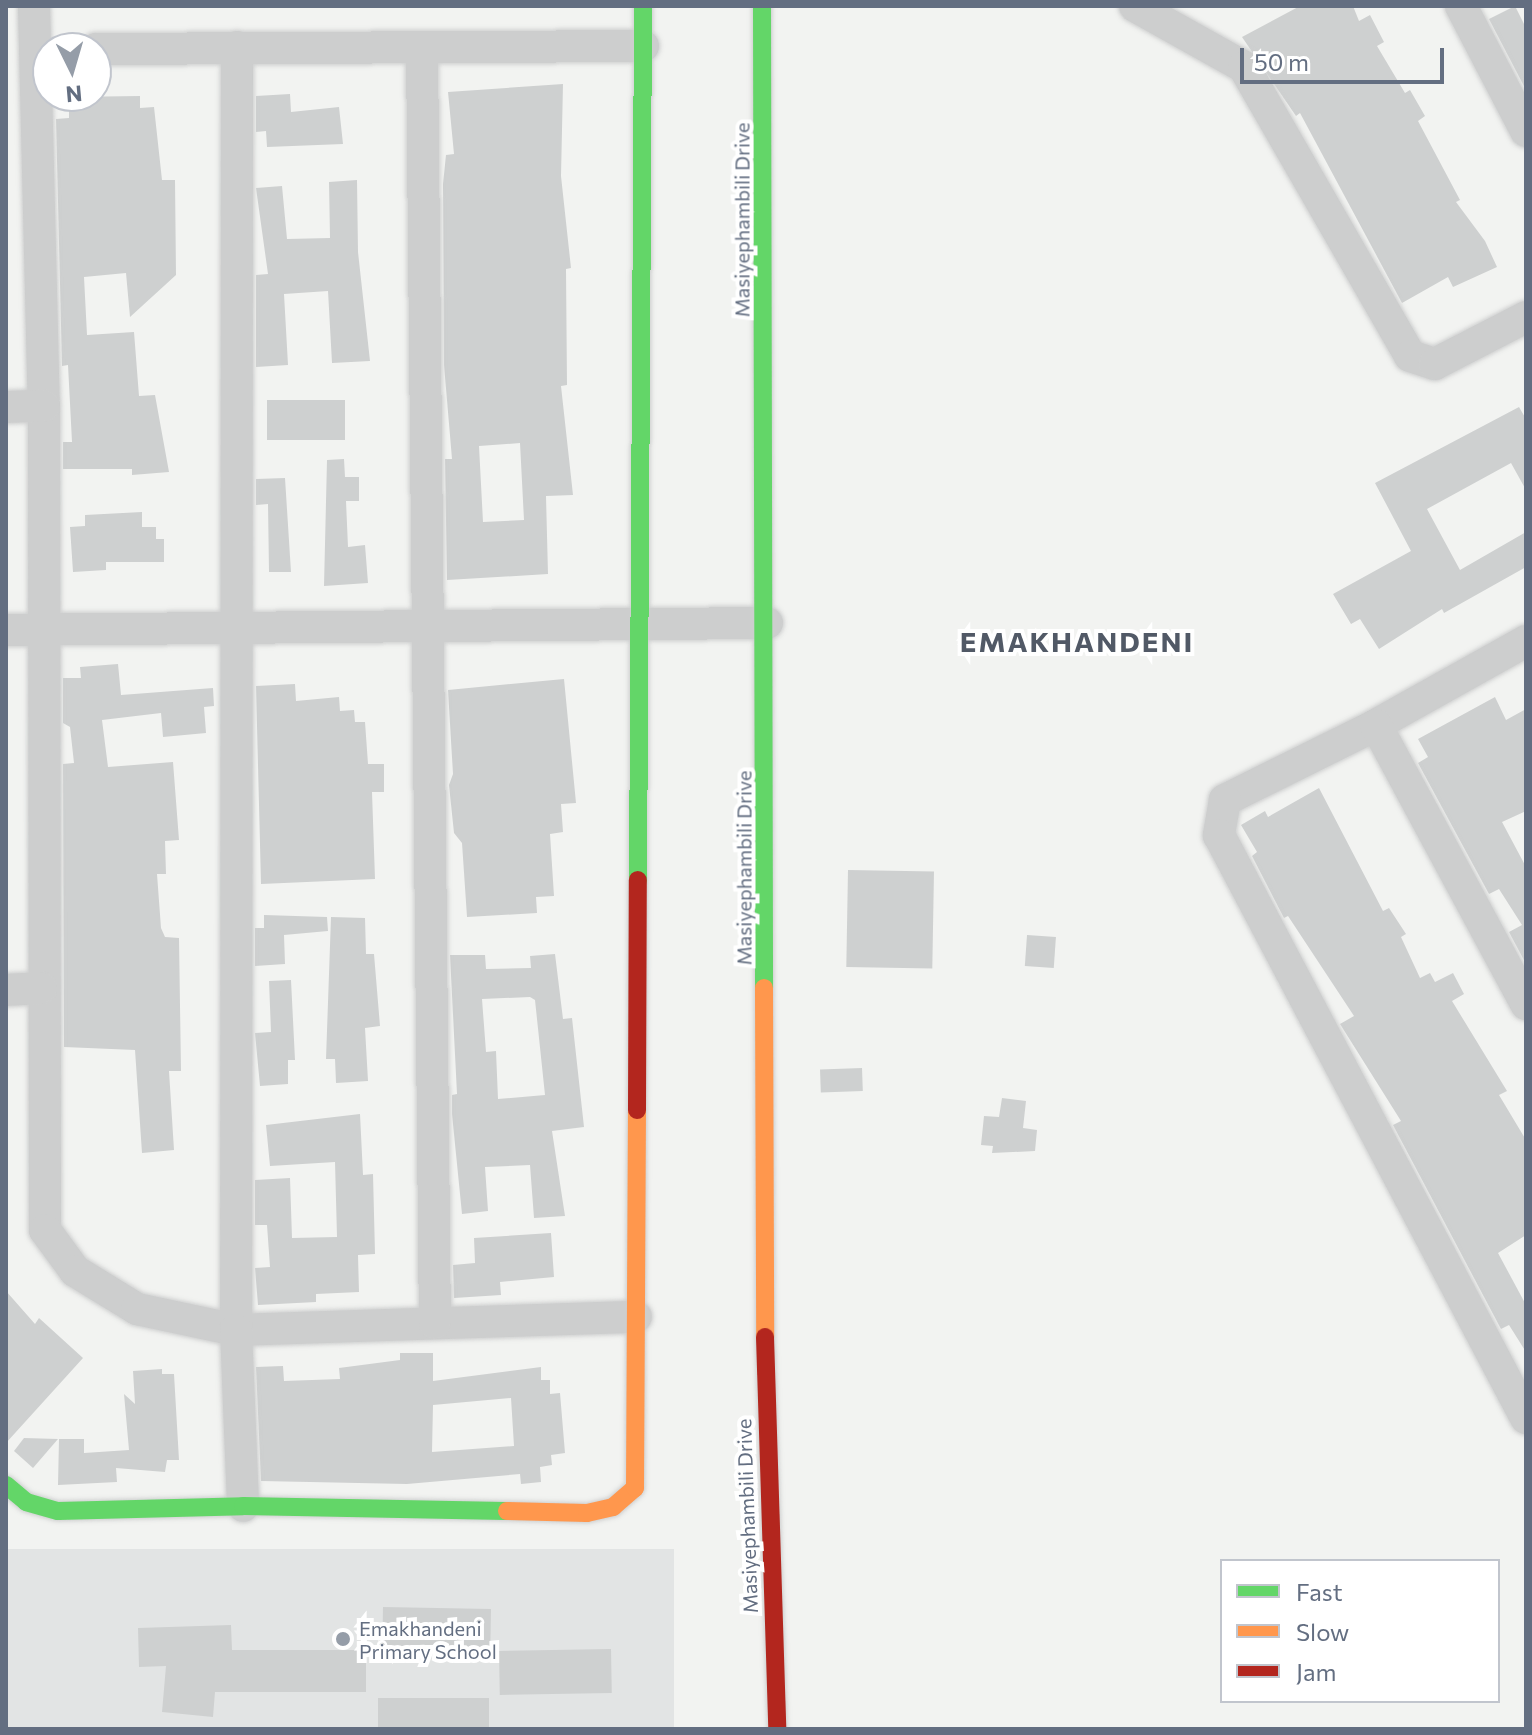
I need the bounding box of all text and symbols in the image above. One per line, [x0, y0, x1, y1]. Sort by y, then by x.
north arrow [32, 32, 112, 112]
scale bar [1244, 32, 1448, 82]
text: 50 m [1254, 47, 1309, 76]
text: N [65, 80, 83, 109]
street label: Masiyephambili Drive [730, 123, 754, 317]
district label: EMAKHANDENI [960, 624, 1194, 658]
street label: Masiyephambili Drive [732, 771, 756, 965]
street label: Masiyephambili Drive [732, 1418, 762, 1614]
legend [1220, 1559, 1500, 1703]
text: Fast [1296, 1577, 1343, 1606]
place label: Emakhandeni Primary School [359, 1616, 497, 1663]
text: Slow [1296, 1617, 1349, 1646]
marker: Emakhandeni Primary School [334, 1630, 352, 1648]
text: Jam [1296, 1657, 1336, 1686]

